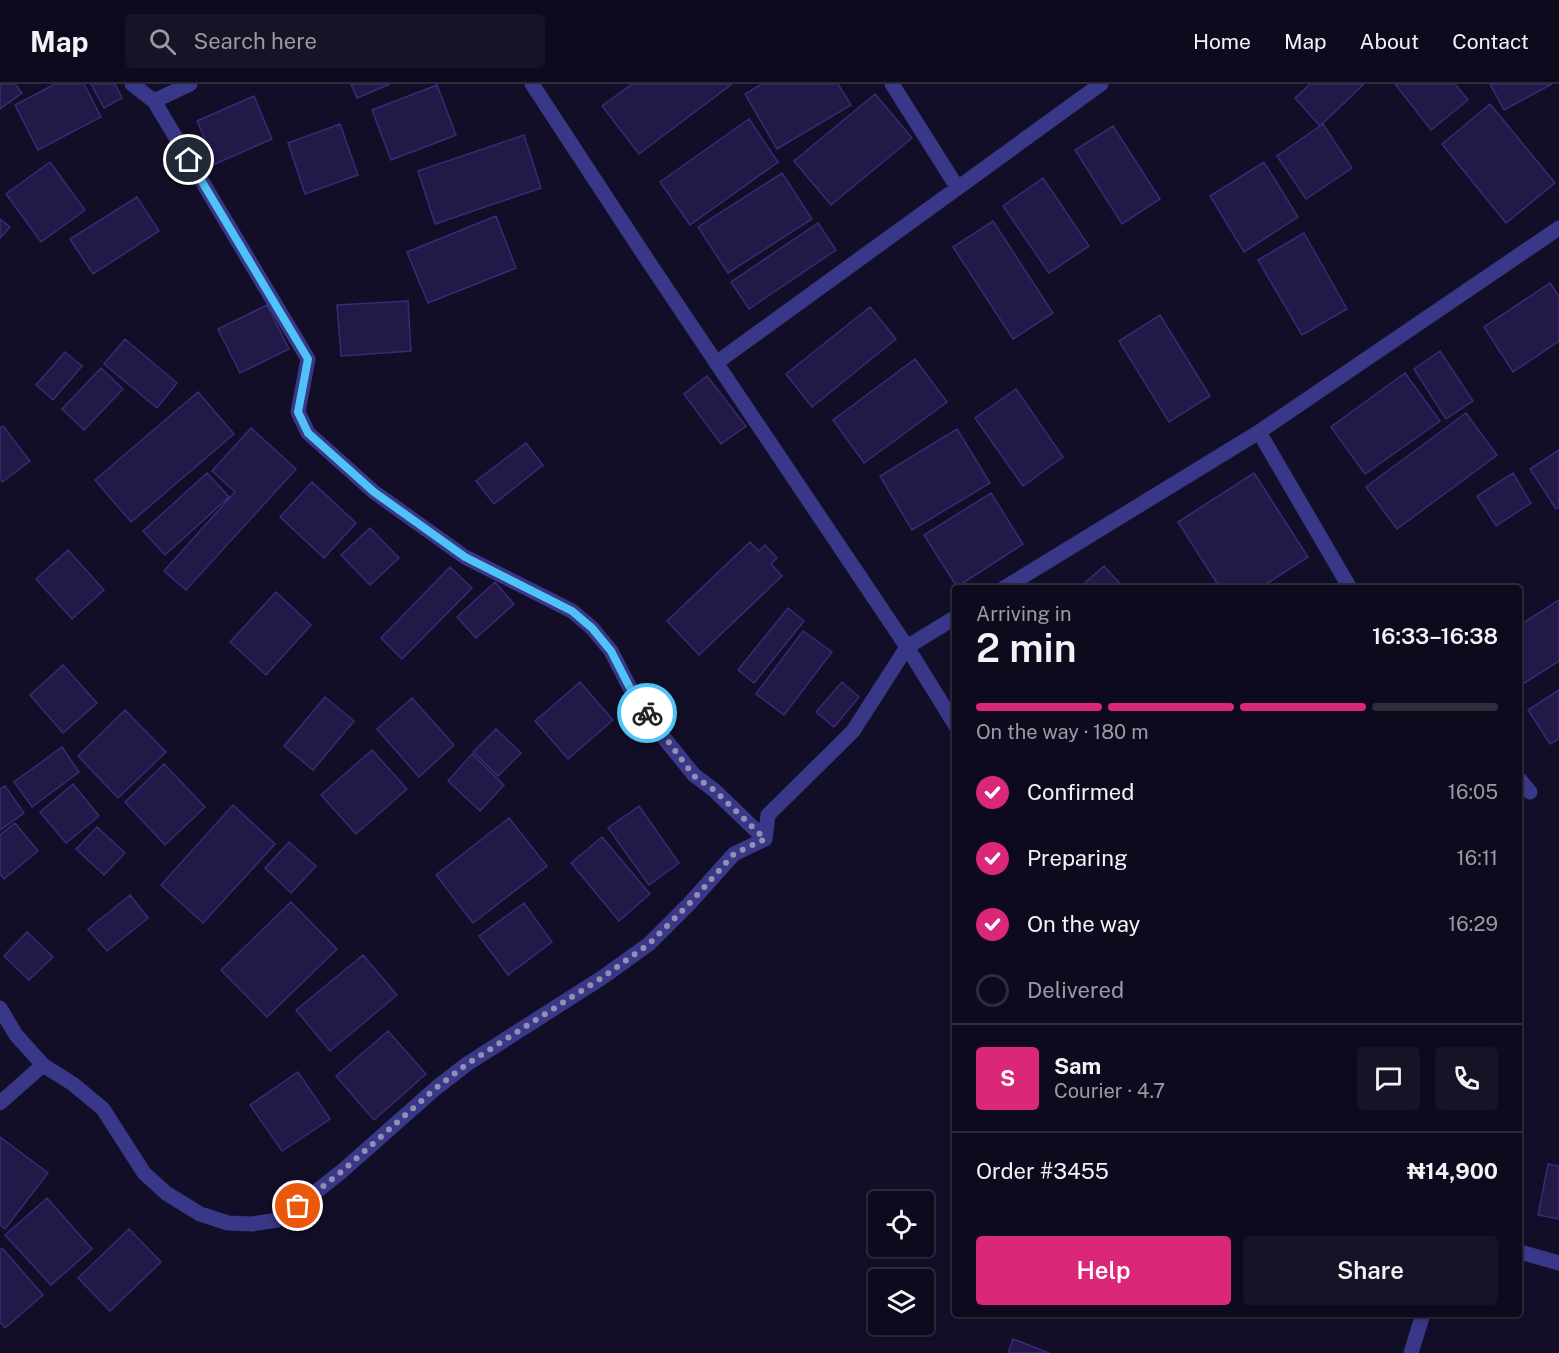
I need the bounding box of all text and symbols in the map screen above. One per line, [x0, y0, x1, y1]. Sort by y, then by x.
search box [125, 14, 545, 68]
text: Map [30, 25, 89, 58]
icon: search [146, 25, 179, 58]
text: Search here [194, 28, 317, 54]
text: Home [1193, 29, 1251, 54]
text: Map [1284, 29, 1327, 54]
text: About [1360, 29, 1419, 54]
text: Contact [1452, 29, 1529, 54]
pin [163, 134, 214, 185]
icon: home [172, 143, 205, 176]
text: Arriving in [976, 602, 1071, 626]
text: 16:33–16:38 [1372, 623, 1498, 649]
text: 2 min [976, 625, 1077, 671]
courier [617, 683, 677, 743]
icon: bike [631, 697, 664, 730]
text: On the way · 180 m [976, 720, 1148, 744]
icon: check [976, 776, 1009, 809]
text: Confirmed [1027, 779, 1134, 805]
text: 16:05 [1448, 780, 1498, 804]
icon: check [976, 842, 1009, 875]
text: Preparing [1027, 845, 1128, 871]
text: 16:11 [1457, 846, 1498, 870]
icon: check [976, 908, 1009, 941]
text: On the way [1027, 911, 1140, 937]
text: 16:29 [1448, 912, 1498, 936]
text: Delivered [1027, 977, 1124, 1003]
button: chat [1357, 1047, 1420, 1110]
button: phone [1435, 1047, 1498, 1110]
text: Sam [1054, 1053, 1101, 1079]
text: S [1000, 1065, 1015, 1091]
text: Courier · 4.7 [1054, 1079, 1165, 1103]
text: Order #3455 [976, 1158, 1109, 1184]
text: ₦14,900 [1407, 1158, 1498, 1184]
pin [272, 1180, 323, 1231]
icon: bag [281, 1189, 314, 1222]
map controls [868, 1191, 934, 1335]
button: locate [868, 1191, 934, 1257]
button: Help [976, 1236, 1231, 1305]
button: Share [1243, 1236, 1498, 1305]
button: layers [868, 1269, 934, 1335]

